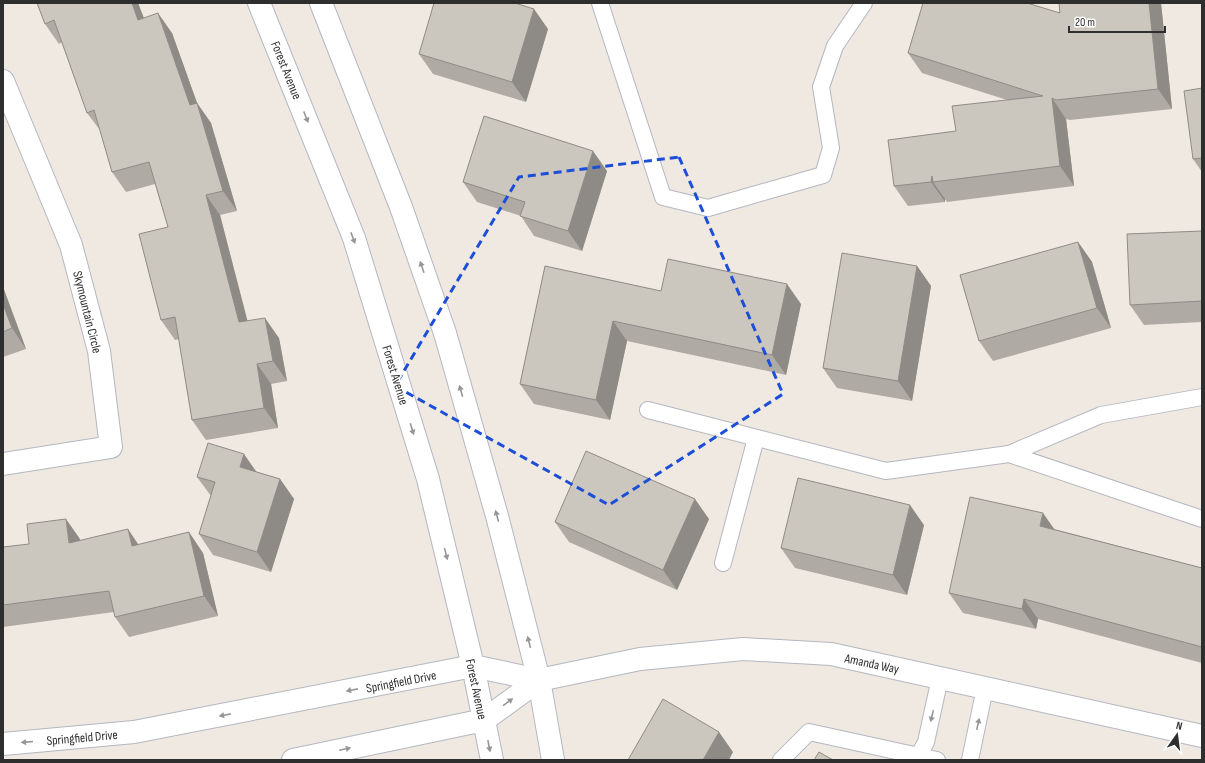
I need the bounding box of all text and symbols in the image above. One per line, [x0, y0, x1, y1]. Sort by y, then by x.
scale bar [1069, 8, 1165, 34]
text: 20 m [1075, 15, 1095, 30]
street label: Forest Avenue [267, 39, 305, 102]
one-way arrow [303, 111, 309, 123]
one-way arrow [351, 232, 357, 244]
one-way arrow [419, 261, 425, 273]
street label: Skymountain Circle [69, 269, 105, 355]
street label: Forest Avenue [378, 344, 412, 407]
one-way arrow [458, 385, 464, 397]
one-way arrow [409, 423, 415, 435]
one-way arrow [494, 510, 500, 522]
one-way arrow [443, 549, 449, 561]
one-way arrow [526, 636, 532, 648]
street label: Amanda Way [842, 650, 900, 678]
street label: Forest Avenue [462, 658, 490, 721]
street label: Springfield Drive [365, 667, 438, 697]
one-way arrow [346, 688, 359, 694]
one-way arrow [503, 698, 514, 706]
one-way arrow [928, 710, 934, 722]
one-way arrow [219, 712, 231, 718]
north arrow [1157, 715, 1197, 755]
one-way arrow [975, 718, 981, 730]
text: N [1175, 719, 1184, 733]
street label: Springfield Drive [46, 727, 118, 749]
one-way arrow [21, 739, 33, 746]
one-way arrow [486, 740, 492, 752]
one-way arrow [339, 746, 351, 752]

